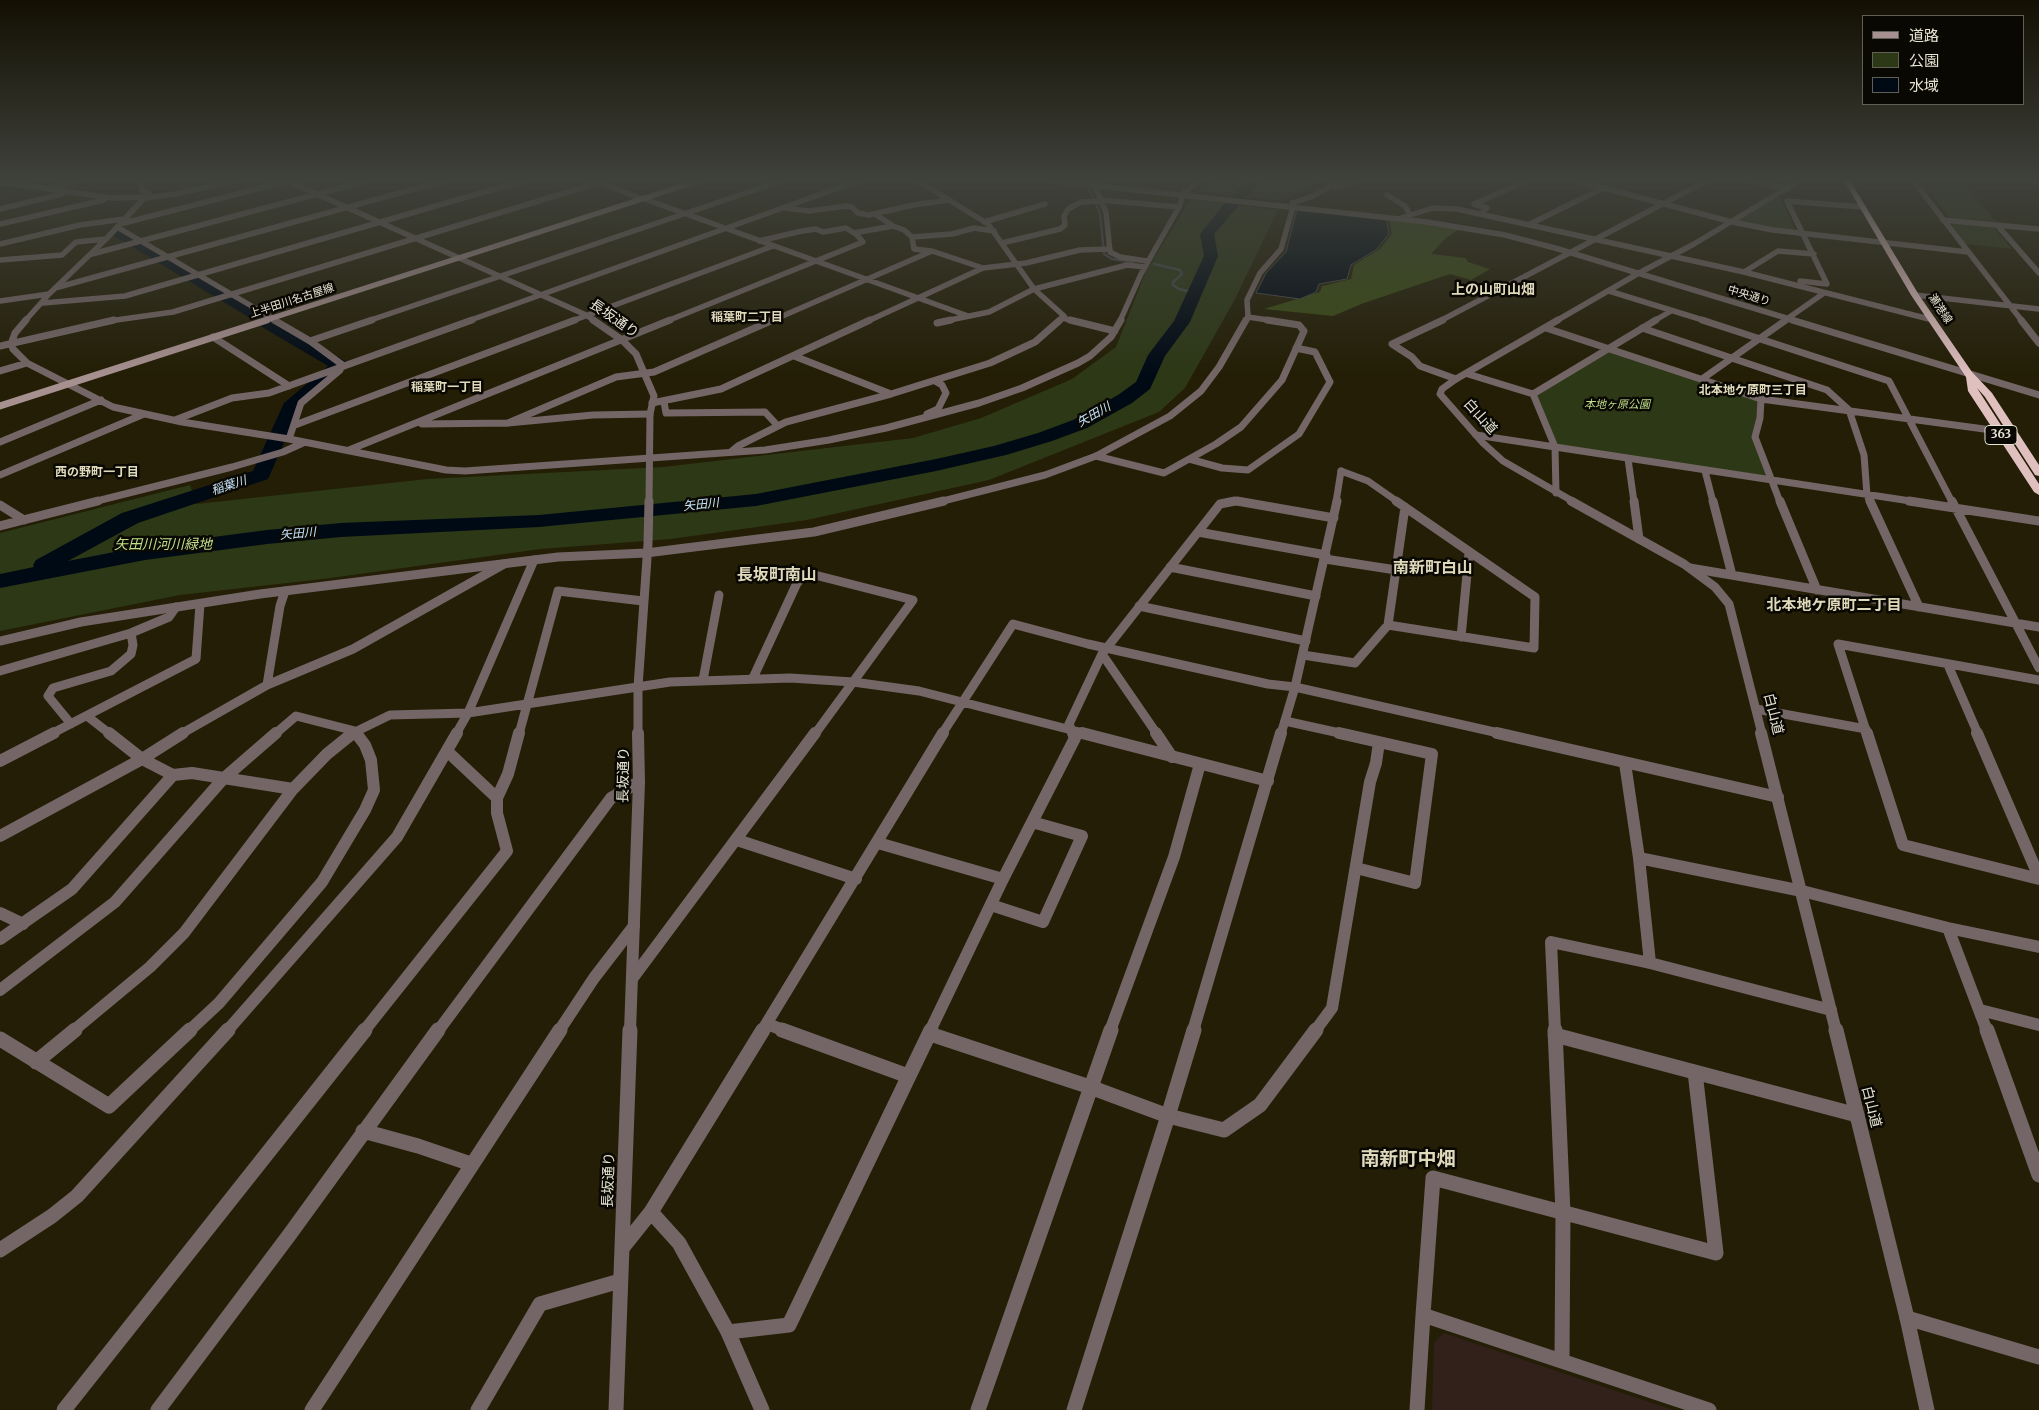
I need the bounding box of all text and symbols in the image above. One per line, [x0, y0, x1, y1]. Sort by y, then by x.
legend [1862, 15, 2024, 105]
text: 道路 [1909, 26, 1939, 45]
text: 公園 [1909, 51, 1939, 70]
text: 水域 [1909, 76, 1939, 95]
street label: 上半田川名古屋線 [248, 281, 336, 321]
district label: 上の山町山畑 [1451, 282, 1535, 298]
street label: 中央通り [1726, 283, 1772, 309]
street label: 瀬港線 [1925, 292, 1955, 326]
street label: 長坂通り [586, 296, 642, 342]
district label: 稲葉町二丁目 [711, 311, 783, 325]
district label: 稲葉町一丁目 [411, 381, 483, 395]
district label: 北本地ケ原町三丁目 [1699, 384, 1807, 398]
street label: 白山道 [1460, 396, 1500, 438]
park label: 本地ヶ原公園 [1584, 398, 1650, 412]
water label: 矢田川 [1075, 400, 1113, 430]
road number: 363 [1985, 426, 2017, 444]
district label: 西の野町一丁目 [55, 466, 139, 480]
water label: 稲葉川 [210, 474, 248, 498]
water label: 矢田川 [682, 496, 720, 514]
water label: 矢田川 [279, 525, 317, 543]
park label: 矢田川河川緑地 [114, 537, 212, 553]
district label: 南新町白山 [1393, 558, 1473, 578]
district label: 長坂町南山 [737, 565, 817, 585]
district label: 北本地ケ原町二丁目 [1767, 597, 1901, 615]
street label: 白山道 [1760, 692, 1786, 736]
street label: 長坂通り [615, 747, 633, 803]
street label: 白山道 [1858, 1085, 1884, 1129]
district label: 南新町中畑 [1361, 1149, 1455, 1171]
street label: 長坂通り [600, 1152, 618, 1208]

